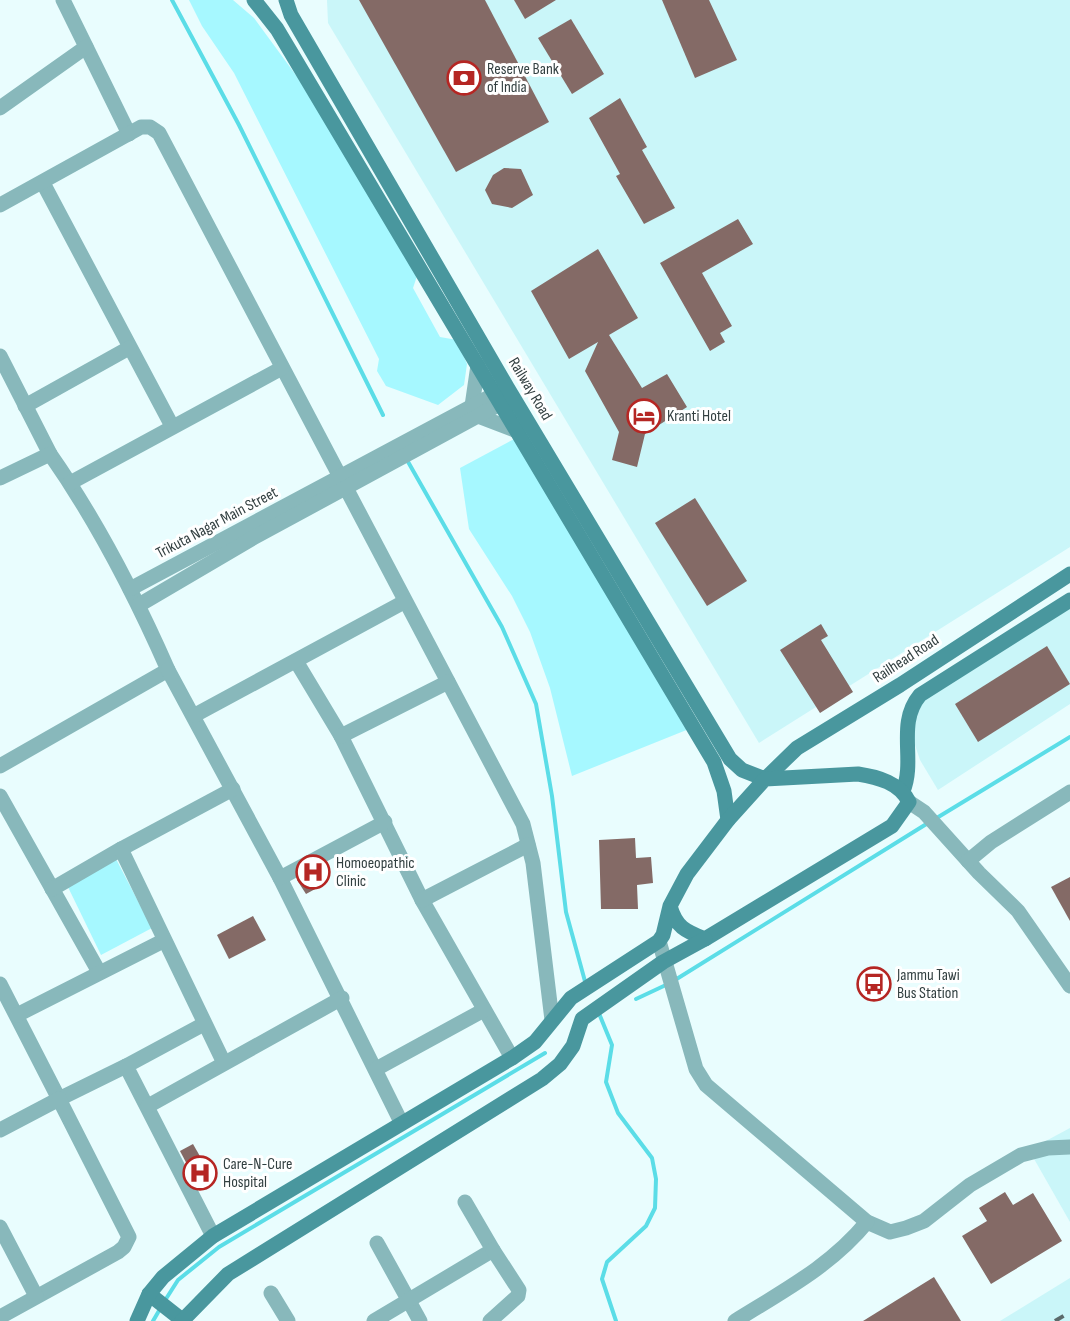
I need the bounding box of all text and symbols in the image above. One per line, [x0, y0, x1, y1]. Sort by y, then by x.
bank icon: Reserve Bank of India [446, 60, 482, 96]
place label: Reserve Bank of India [487, 60, 559, 97]
street label: Railway Road [504, 354, 556, 424]
hotel icon: Kranti Hotel [626, 398, 662, 434]
place label: Kranti Hotel [667, 407, 731, 426]
street label: Trikuta Nagar Main Street [153, 483, 281, 563]
street label: Railhead Road [870, 631, 942, 687]
hospital icon: Homoeopathic Clinic [295, 854, 331, 890]
place label: Homoeopathic Clinic [336, 854, 415, 891]
bus stop icon: Jammu Tawi Bus Station [856, 966, 892, 1002]
place label: Jammu Tawi Bus Station [896, 966, 960, 1003]
hospital icon: Care-N-Cure Hospital [182, 1155, 218, 1191]
place label: Care-N-Cure Hospital [223, 1155, 293, 1192]

